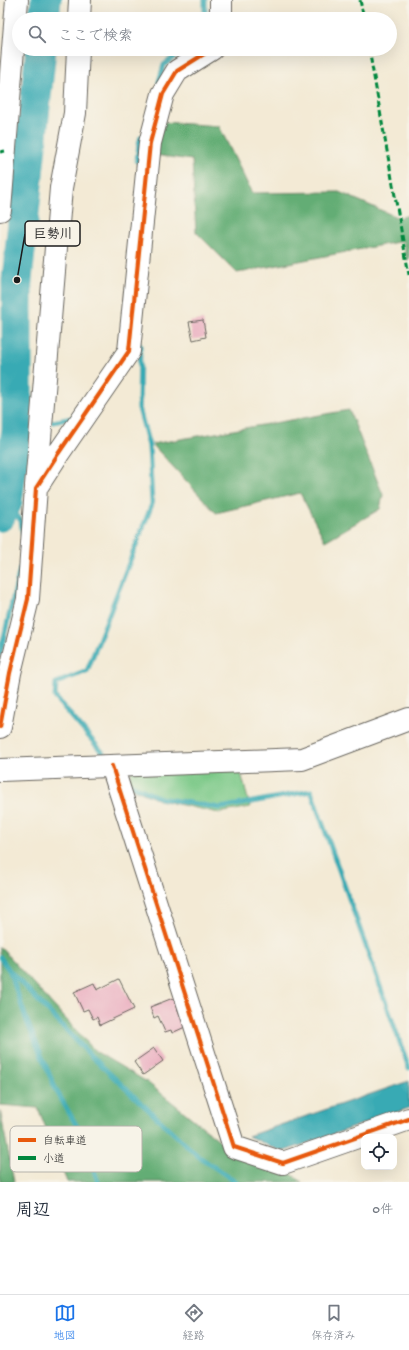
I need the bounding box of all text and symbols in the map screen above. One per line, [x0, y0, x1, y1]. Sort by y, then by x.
search box [12, 12, 397, 56]
icon: search [26, 23, 48, 45]
text: ここで検索 [58, 28, 133, 46]
callout: 巨勢川 [25, 221, 80, 246]
text: 巨勢川 [33, 227, 73, 243]
legend [10, 1126, 142, 1172]
map controls [361, 1134, 397, 1170]
button: locate [361, 1134, 397, 1170]
text: 自転車道 [43, 1135, 87, 1148]
text: 小道 [43, 1153, 65, 1166]
text: 周辺 [16, 1202, 50, 1222]
text: 0件 [373, 1203, 393, 1218]
tab: 地図 [54, 1302, 76, 1343]
tab: 経路 [183, 1302, 205, 1343]
tab: 保存済み [312, 1302, 356, 1343]

